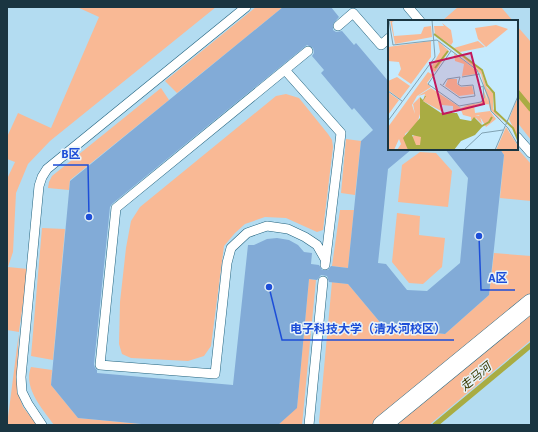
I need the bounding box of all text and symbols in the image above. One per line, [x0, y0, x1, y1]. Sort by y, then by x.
inset map [388, 20, 518, 150]
callout: B区 [53, 141, 88, 165]
text: B区 [61, 146, 81, 163]
callout: A区 [481, 266, 515, 290]
text: A区 [488, 270, 507, 287]
callout: 电子科技大学（清水河校区） [282, 316, 454, 340]
text: 电子科技大学（清水河校区） [290, 321, 446, 338]
water label: 走马河 [457, 358, 497, 395]

